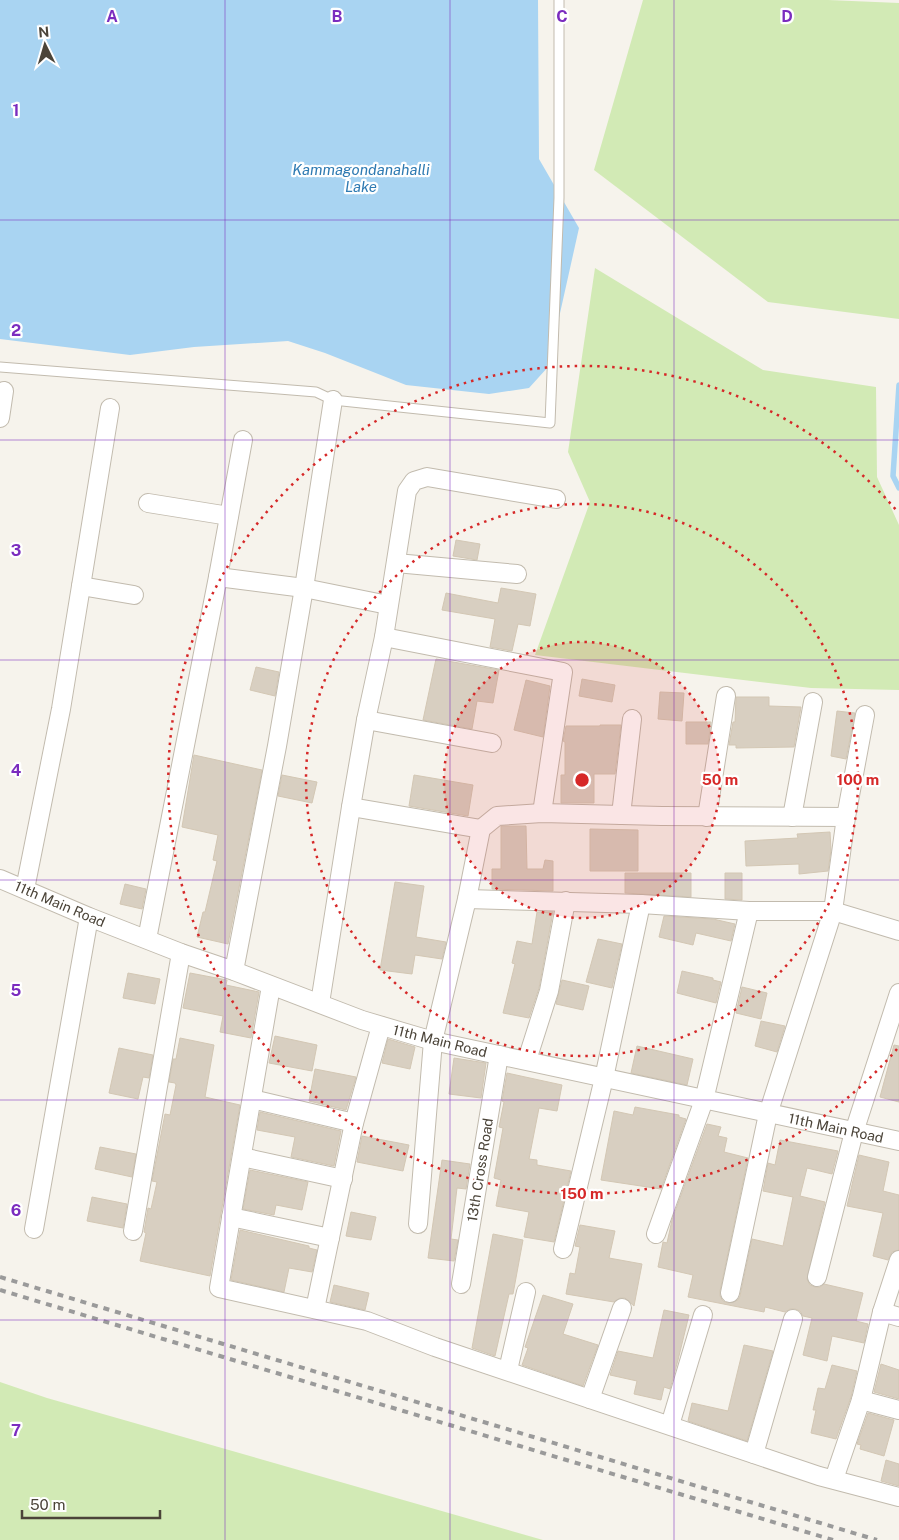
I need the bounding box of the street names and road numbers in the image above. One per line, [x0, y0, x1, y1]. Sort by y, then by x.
street label: 11th Main Road [12, 878, 108, 930]
street label: 11th Main Road [391, 1022, 489, 1060]
street label: 11th Main Road [787, 1110, 885, 1146]
street label: 13th Cross Road [464, 1117, 496, 1223]

